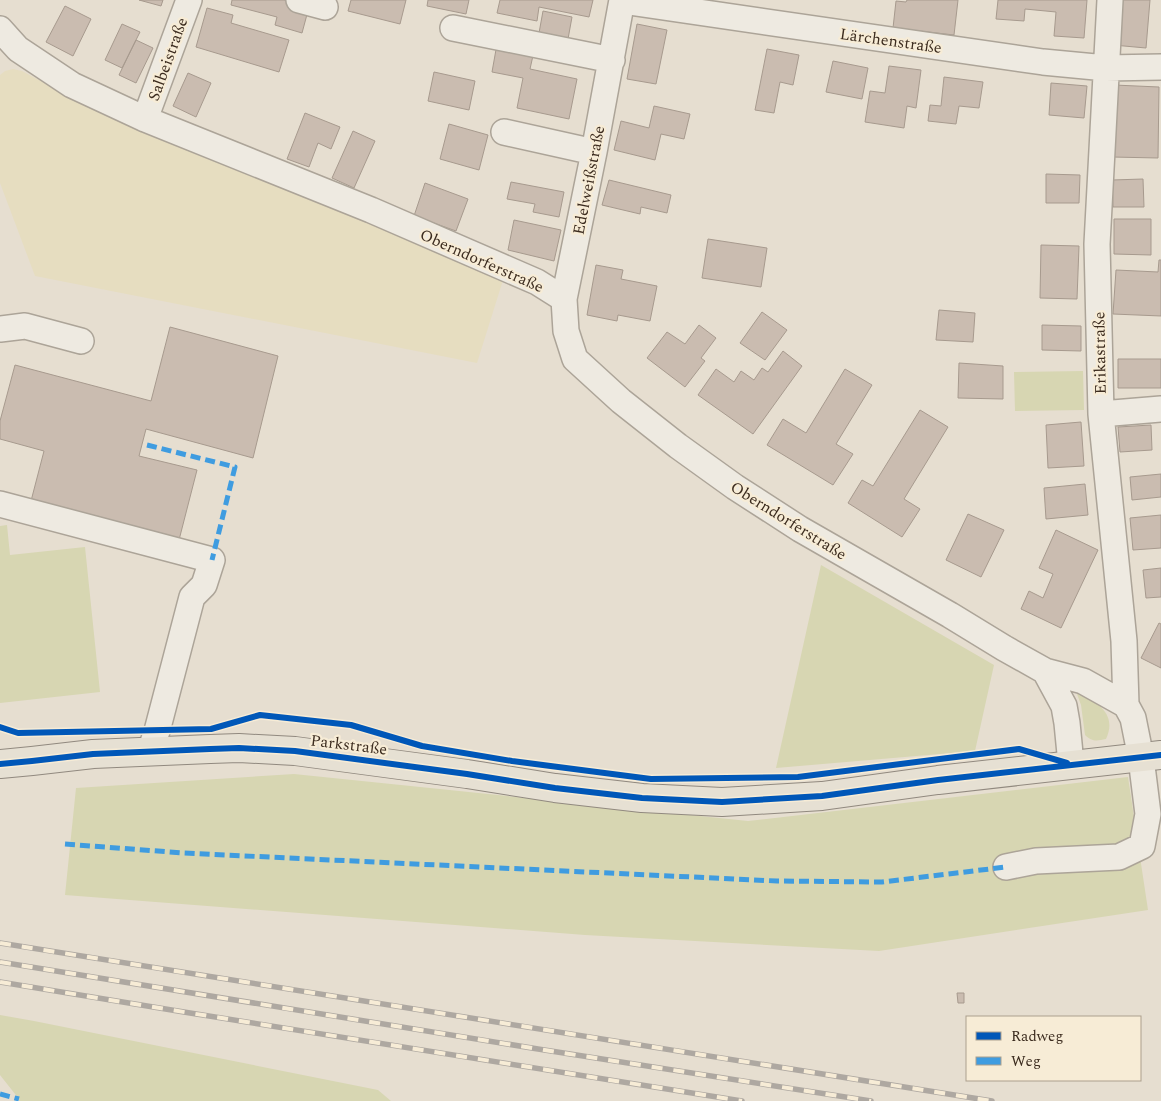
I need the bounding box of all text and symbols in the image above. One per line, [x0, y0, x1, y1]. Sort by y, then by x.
street label: Salbeistraße [142, 14, 194, 104]
street label: Lärchenstraße [838, 22, 943, 60]
street label: Edelweißstraße [567, 124, 611, 237]
street label: Oberndorferstraße [416, 223, 547, 299]
street label: Erikastraße [1087, 311, 1113, 394]
street label: Oberndorferstraße [726, 475, 851, 566]
street label: Parkstraße [309, 728, 389, 762]
legend [966, 1016, 1141, 1081]
text: Radweg [1011, 1025, 1064, 1048]
text: Weg [1011, 1050, 1041, 1073]

